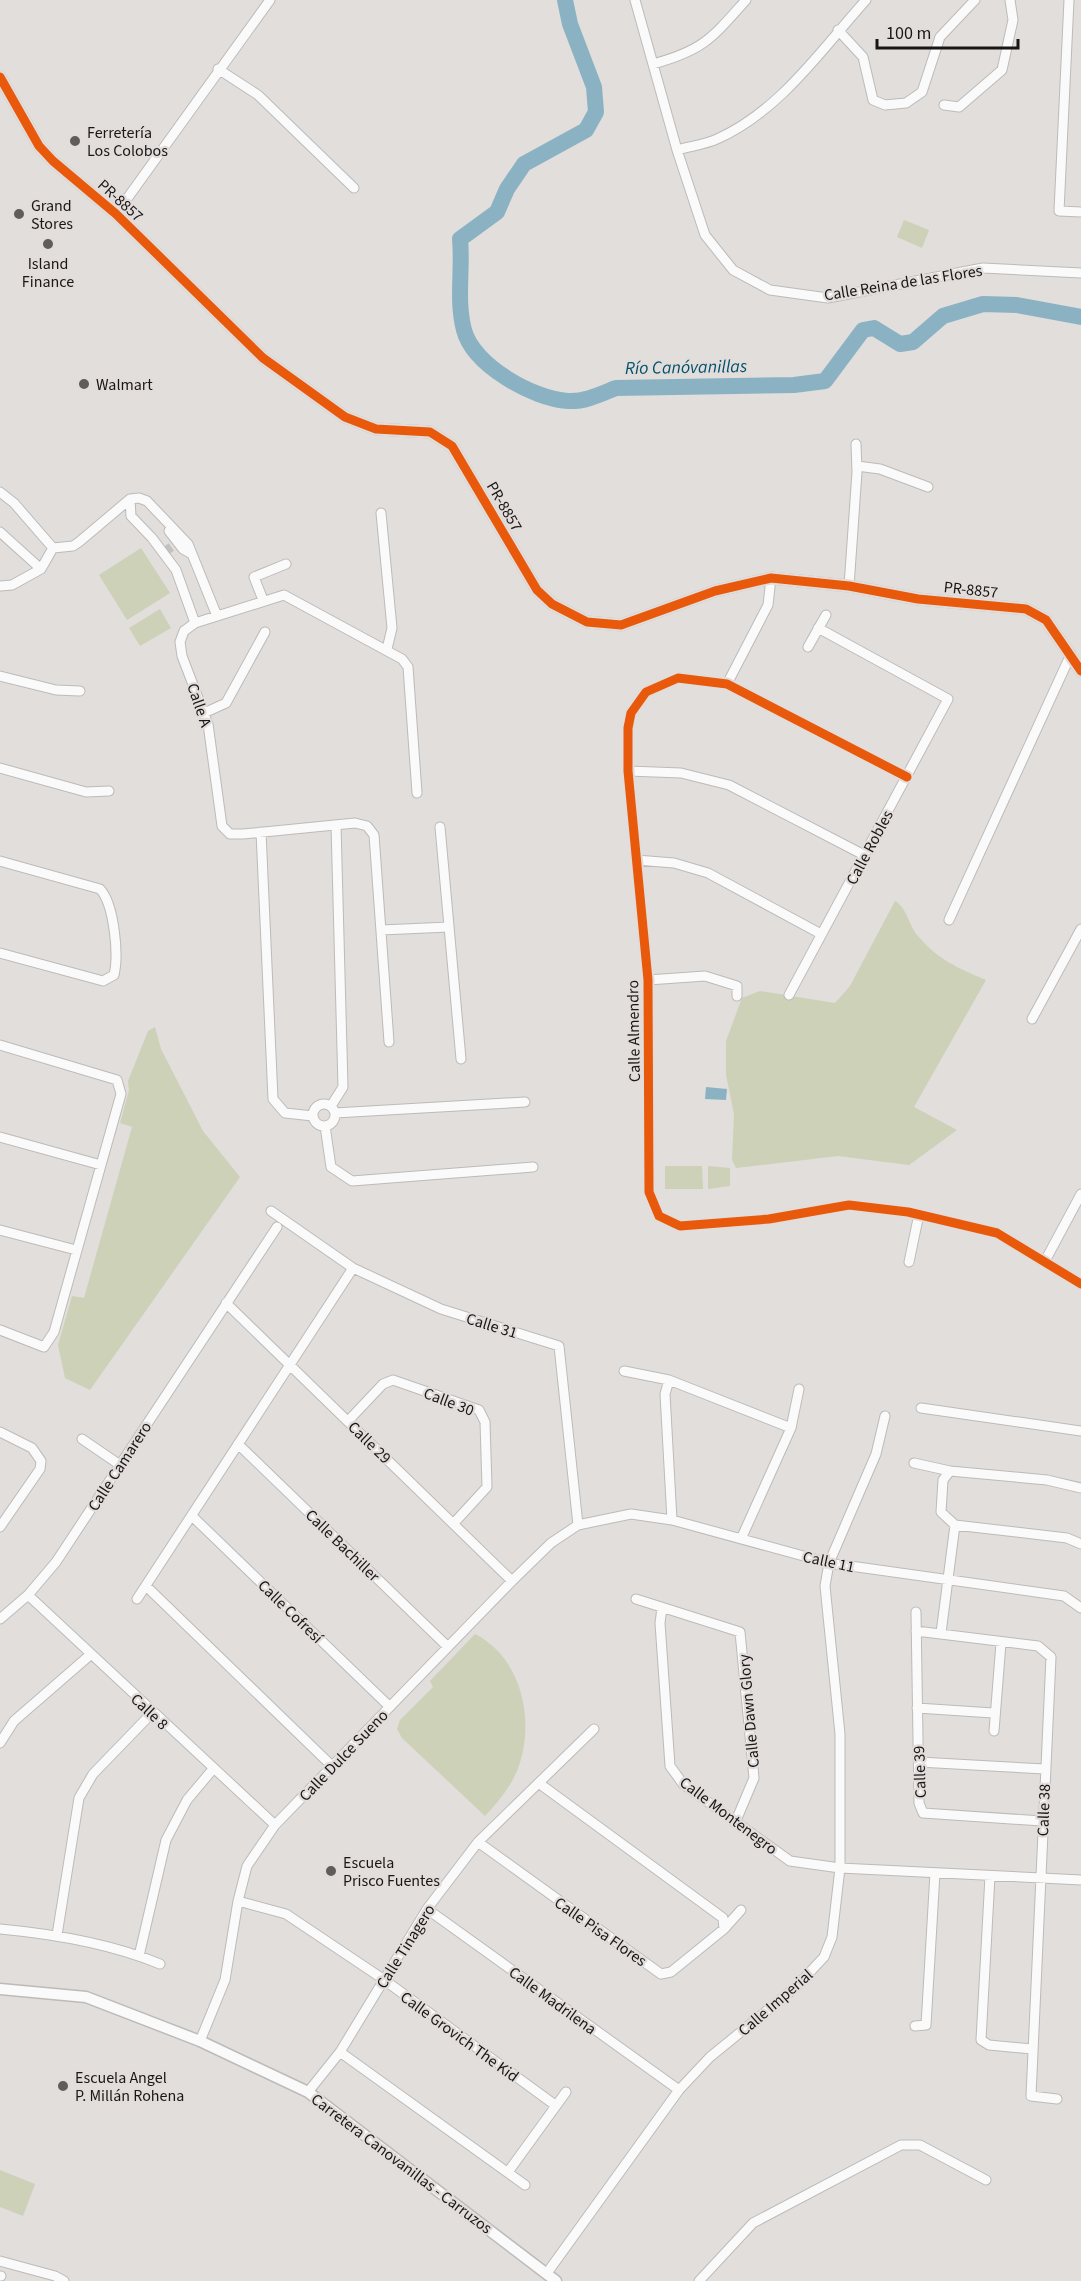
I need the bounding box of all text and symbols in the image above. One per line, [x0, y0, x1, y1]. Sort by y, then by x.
scale bar [877, 12, 1018, 50]
text: 100 m [886, 21, 931, 46]
place label: Ferretería Los Colobos [87, 122, 168, 162]
marker: Ferretería Los Colobos [68, 134, 82, 148]
street label: PR-8857 [93, 174, 148, 227]
place label: Grand Stores [31, 195, 73, 235]
marker: Grand Stores [12, 207, 26, 221]
marker: Island Finance [41, 237, 55, 251]
place label: Island Finance [22, 253, 74, 293]
street label: Calle Reina de las Flores [822, 260, 984, 306]
water label: Río Canóvanillas [625, 354, 747, 381]
place label: Walmart [96, 374, 153, 396]
marker: Walmart [77, 377, 91, 391]
street label: PR-8857 [481, 477, 527, 536]
street label: PR-8857 [943, 576, 999, 604]
street label: Calle A [181, 680, 217, 731]
street label: Calle Robles [841, 806, 899, 889]
street label: Calle Almendro [622, 980, 646, 1082]
street label: Calle 31 [463, 1308, 520, 1344]
street label: Calle 30 [420, 1382, 477, 1422]
street label: Calle 29 [343, 1417, 396, 1469]
street label: Calle Camarero [83, 1418, 157, 1515]
street label: Calle Bachiller [300, 1505, 385, 1587]
street label: Calle 11 [801, 1546, 857, 1578]
street label: Calle Cofresí [253, 1575, 329, 1649]
street label: Calle Dawn Glory [733, 1653, 765, 1769]
street label: Calle 8 [126, 1689, 173, 1735]
street label: Calle Dulce Sueno [294, 1705, 393, 1806]
street label: Calle 39 [908, 1745, 932, 1799]
street label: Calle Montenegro [675, 1772, 782, 1860]
street label: Calle 38 [1032, 1783, 1056, 1837]
place label: Escuela Prisco Fuentes [343, 1852, 440, 1892]
marker: Escuela Prisco Fuentes [324, 1864, 338, 1878]
street label: Calle Pisa Flores [550, 1892, 651, 1972]
street label: Calle Tinagero [371, 1900, 441, 1993]
street label: Calle Madrilena [504, 1962, 601, 2040]
street label: Calle Imperial [734, 1964, 818, 2041]
street label: Calle Grovich The Kid [396, 1986, 523, 2087]
place label: Escuela Angel P. Millán Rohena [75, 2067, 184, 2107]
marker: Escuela Angel P. Millán Rohena [56, 2079, 70, 2093]
street label: Carretera Canovanillas - Carruzos [306, 2088, 497, 2239]

